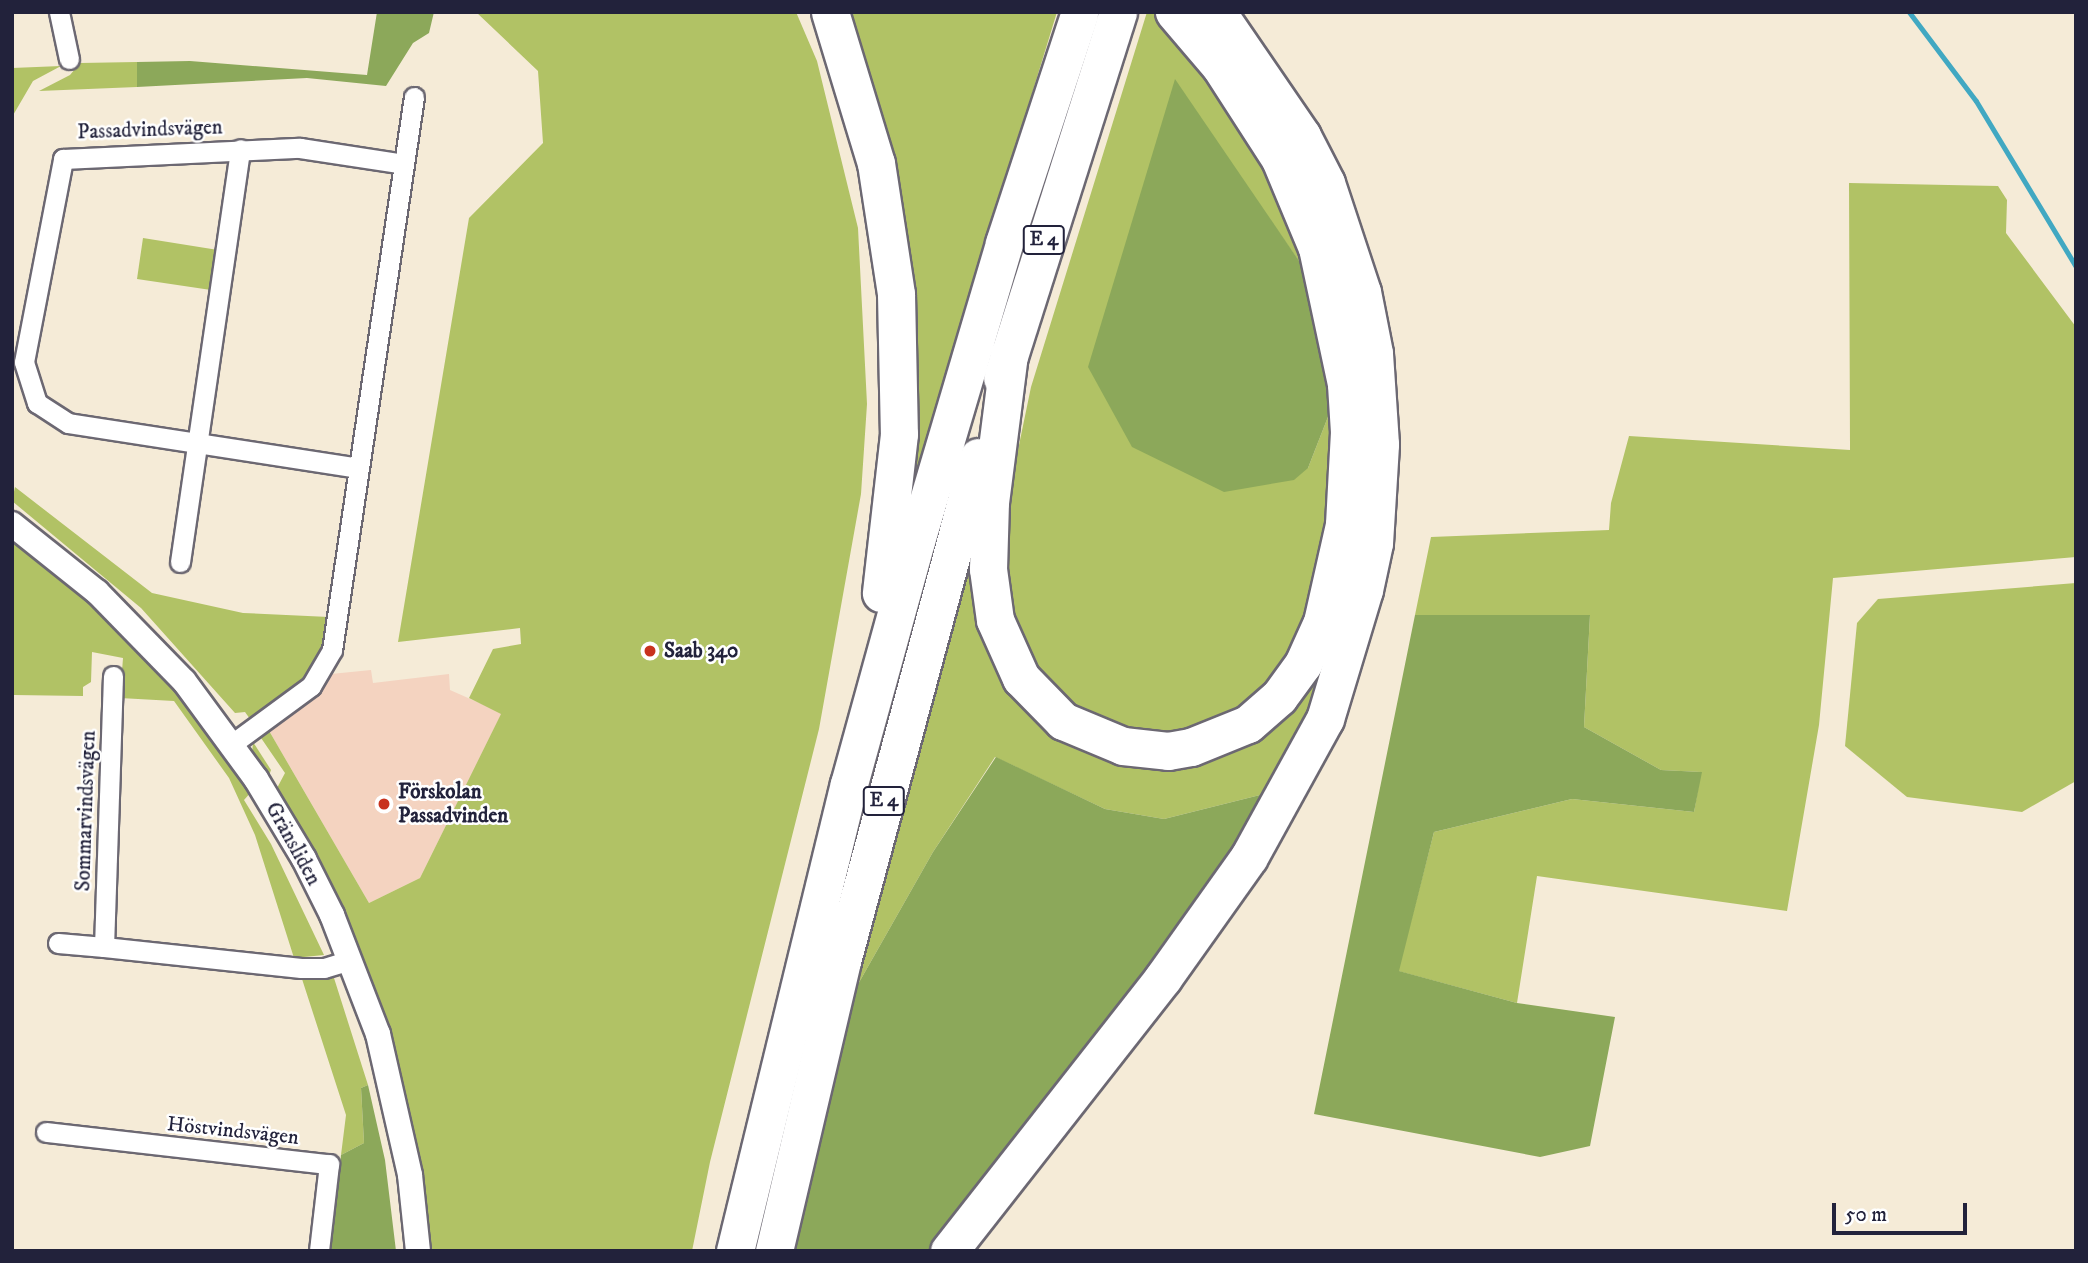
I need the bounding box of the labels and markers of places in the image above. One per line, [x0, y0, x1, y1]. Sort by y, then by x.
place label: Saab 340 [664, 638, 738, 664]
marker: Saab 340 [642, 643, 658, 659]
place label: Förskolan Passadvinden [398, 779, 508, 829]
marker: Förskolan Passadvinden [376, 796, 392, 812]

